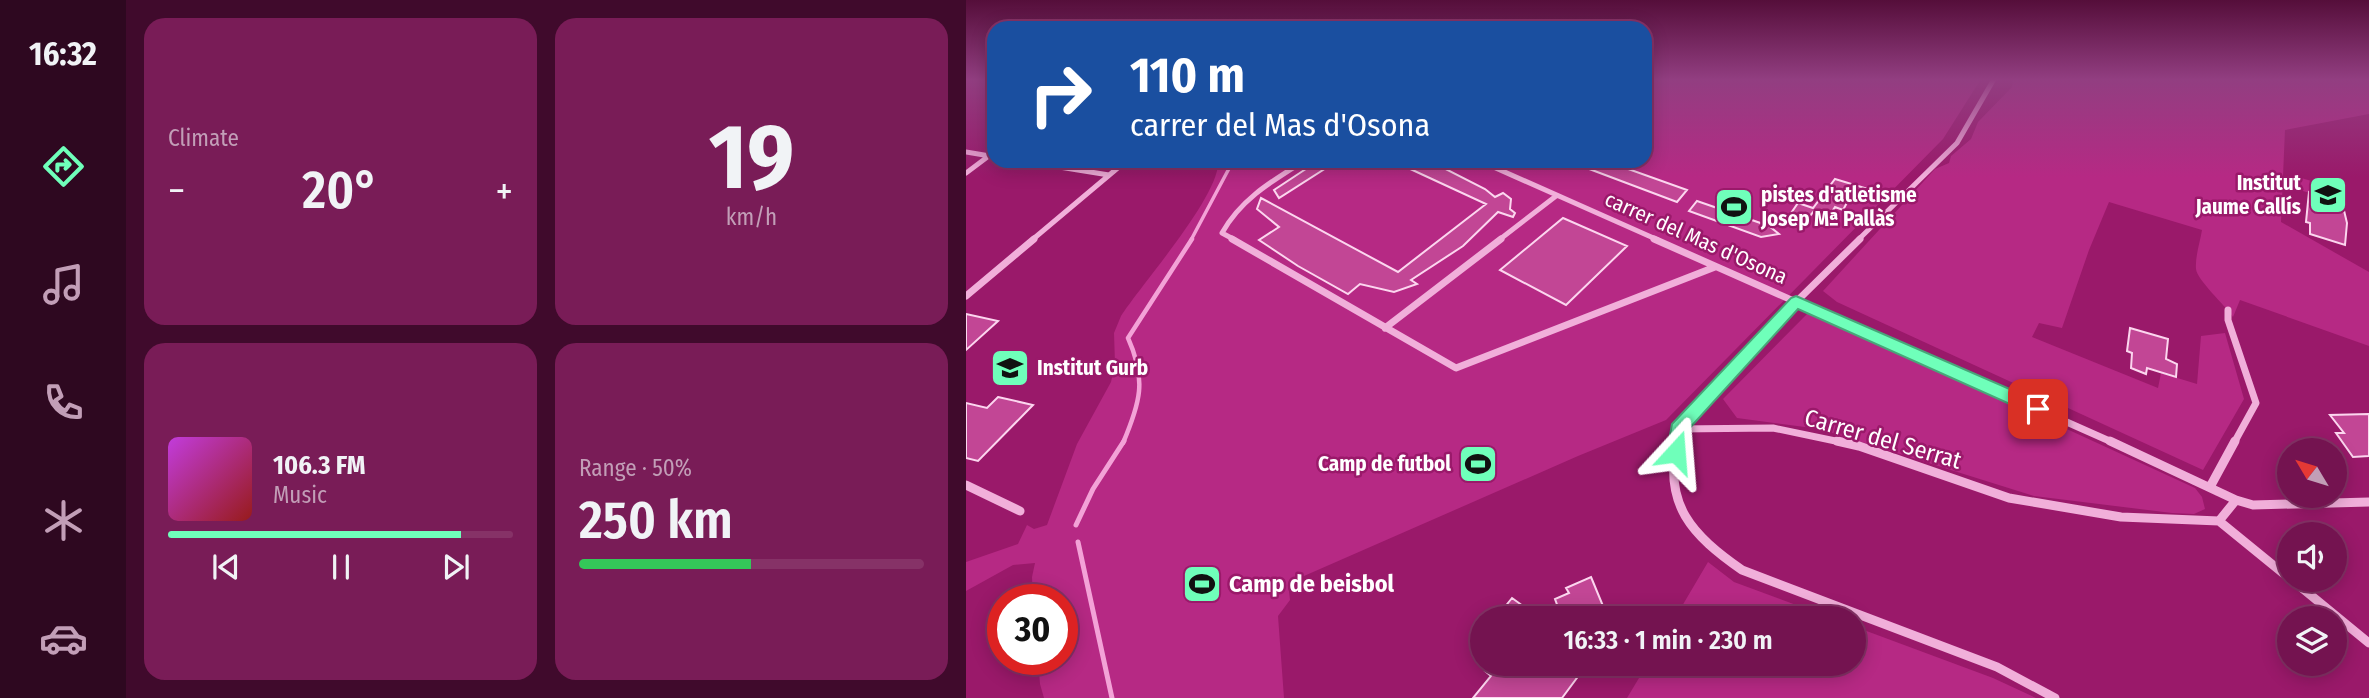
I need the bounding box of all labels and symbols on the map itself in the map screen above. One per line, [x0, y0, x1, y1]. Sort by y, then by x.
place label: Institut Jaume Callís [2194, 170, 2302, 220]
school or university icon: Institut Jaume Callís [2307, 174, 2349, 216]
place label: pistes d'atletisme Josep Mª Pallàs [1760, 182, 1917, 232]
street label: carrer del Mas d'Osona [1601, 186, 1791, 290]
sports icon: pistes d'atletisme Josep Mª Pallàs [1713, 186, 1755, 228]
school or university icon: Institut Gurb [989, 347, 1031, 389]
place label: Institut Gurb [1037, 355, 1148, 381]
pin [2008, 379, 2068, 439]
street label: Carrer del Serrat [1801, 403, 1965, 475]
position arrow [1639, 415, 1713, 489]
north arrow [2277, 438, 2347, 508]
sports icon: Camp de futbol [1457, 443, 1499, 485]
place label: Camp de futbol [1318, 451, 1451, 477]
sports icon: Camp de beisbol [1181, 563, 1223, 605]
place label: Camp de beisbol [1229, 570, 1395, 598]
speed limit sign: 30 [987, 584, 1078, 675]

